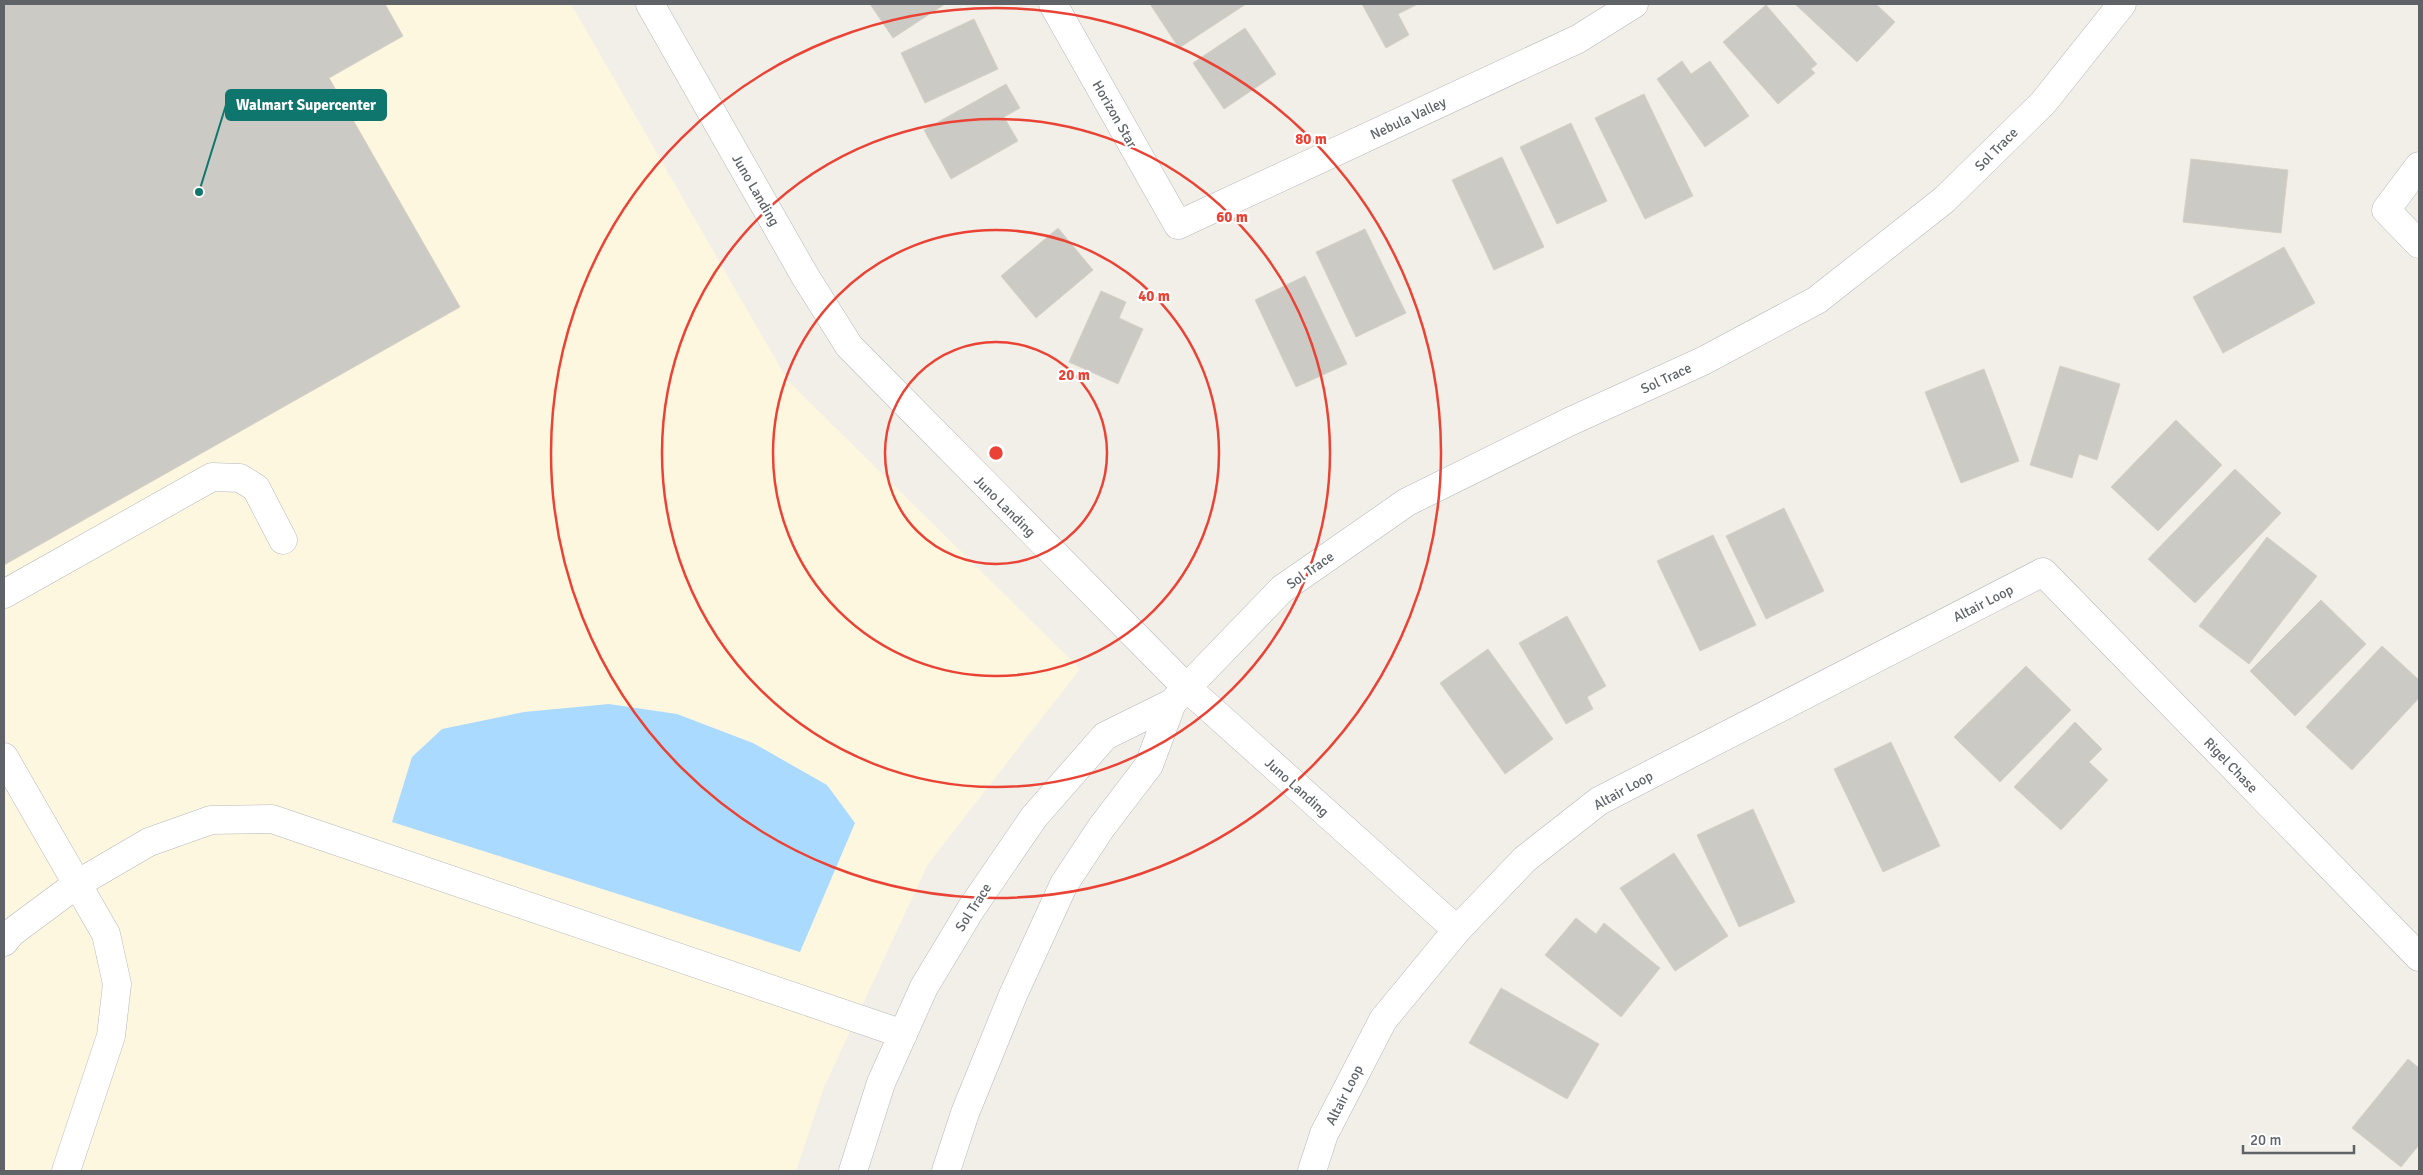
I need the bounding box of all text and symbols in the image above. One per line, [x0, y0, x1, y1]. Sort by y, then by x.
street label: Horizon Star [1088, 78, 1141, 152]
callout: Walmart Supercenter [226, 90, 386, 120]
street label: Nebula Valley [1368, 93, 1449, 143]
text: Walmart Supercenter [236, 96, 376, 114]
street label: Sol Trace [1971, 124, 2021, 174]
text: 80 m [1295, 130, 1327, 148]
street label: Juno Landing [728, 151, 783, 229]
text: 60 m [1216, 208, 1248, 226]
text: 40 m [1138, 287, 1170, 305]
street label: Sol Trace [1638, 359, 1694, 398]
text: 20 m [1058, 366, 1090, 384]
centre of rings [987, 444, 1005, 462]
street label: Juno Landing [970, 472, 1039, 541]
street label: Sol Trace [1283, 548, 1337, 593]
street label: Altair Loop [1950, 581, 2016, 626]
street label: Rigel Chase [2200, 734, 2261, 796]
street label: Juno Landing [1261, 754, 1332, 820]
street label: Altair Loop [1591, 767, 1656, 814]
street label: Sol Trace [952, 880, 995, 935]
street label: Altair Loop [1322, 1062, 1367, 1128]
scale bar [2243, 1122, 2354, 1154]
text: 20 m [2250, 1131, 2281, 1149]

